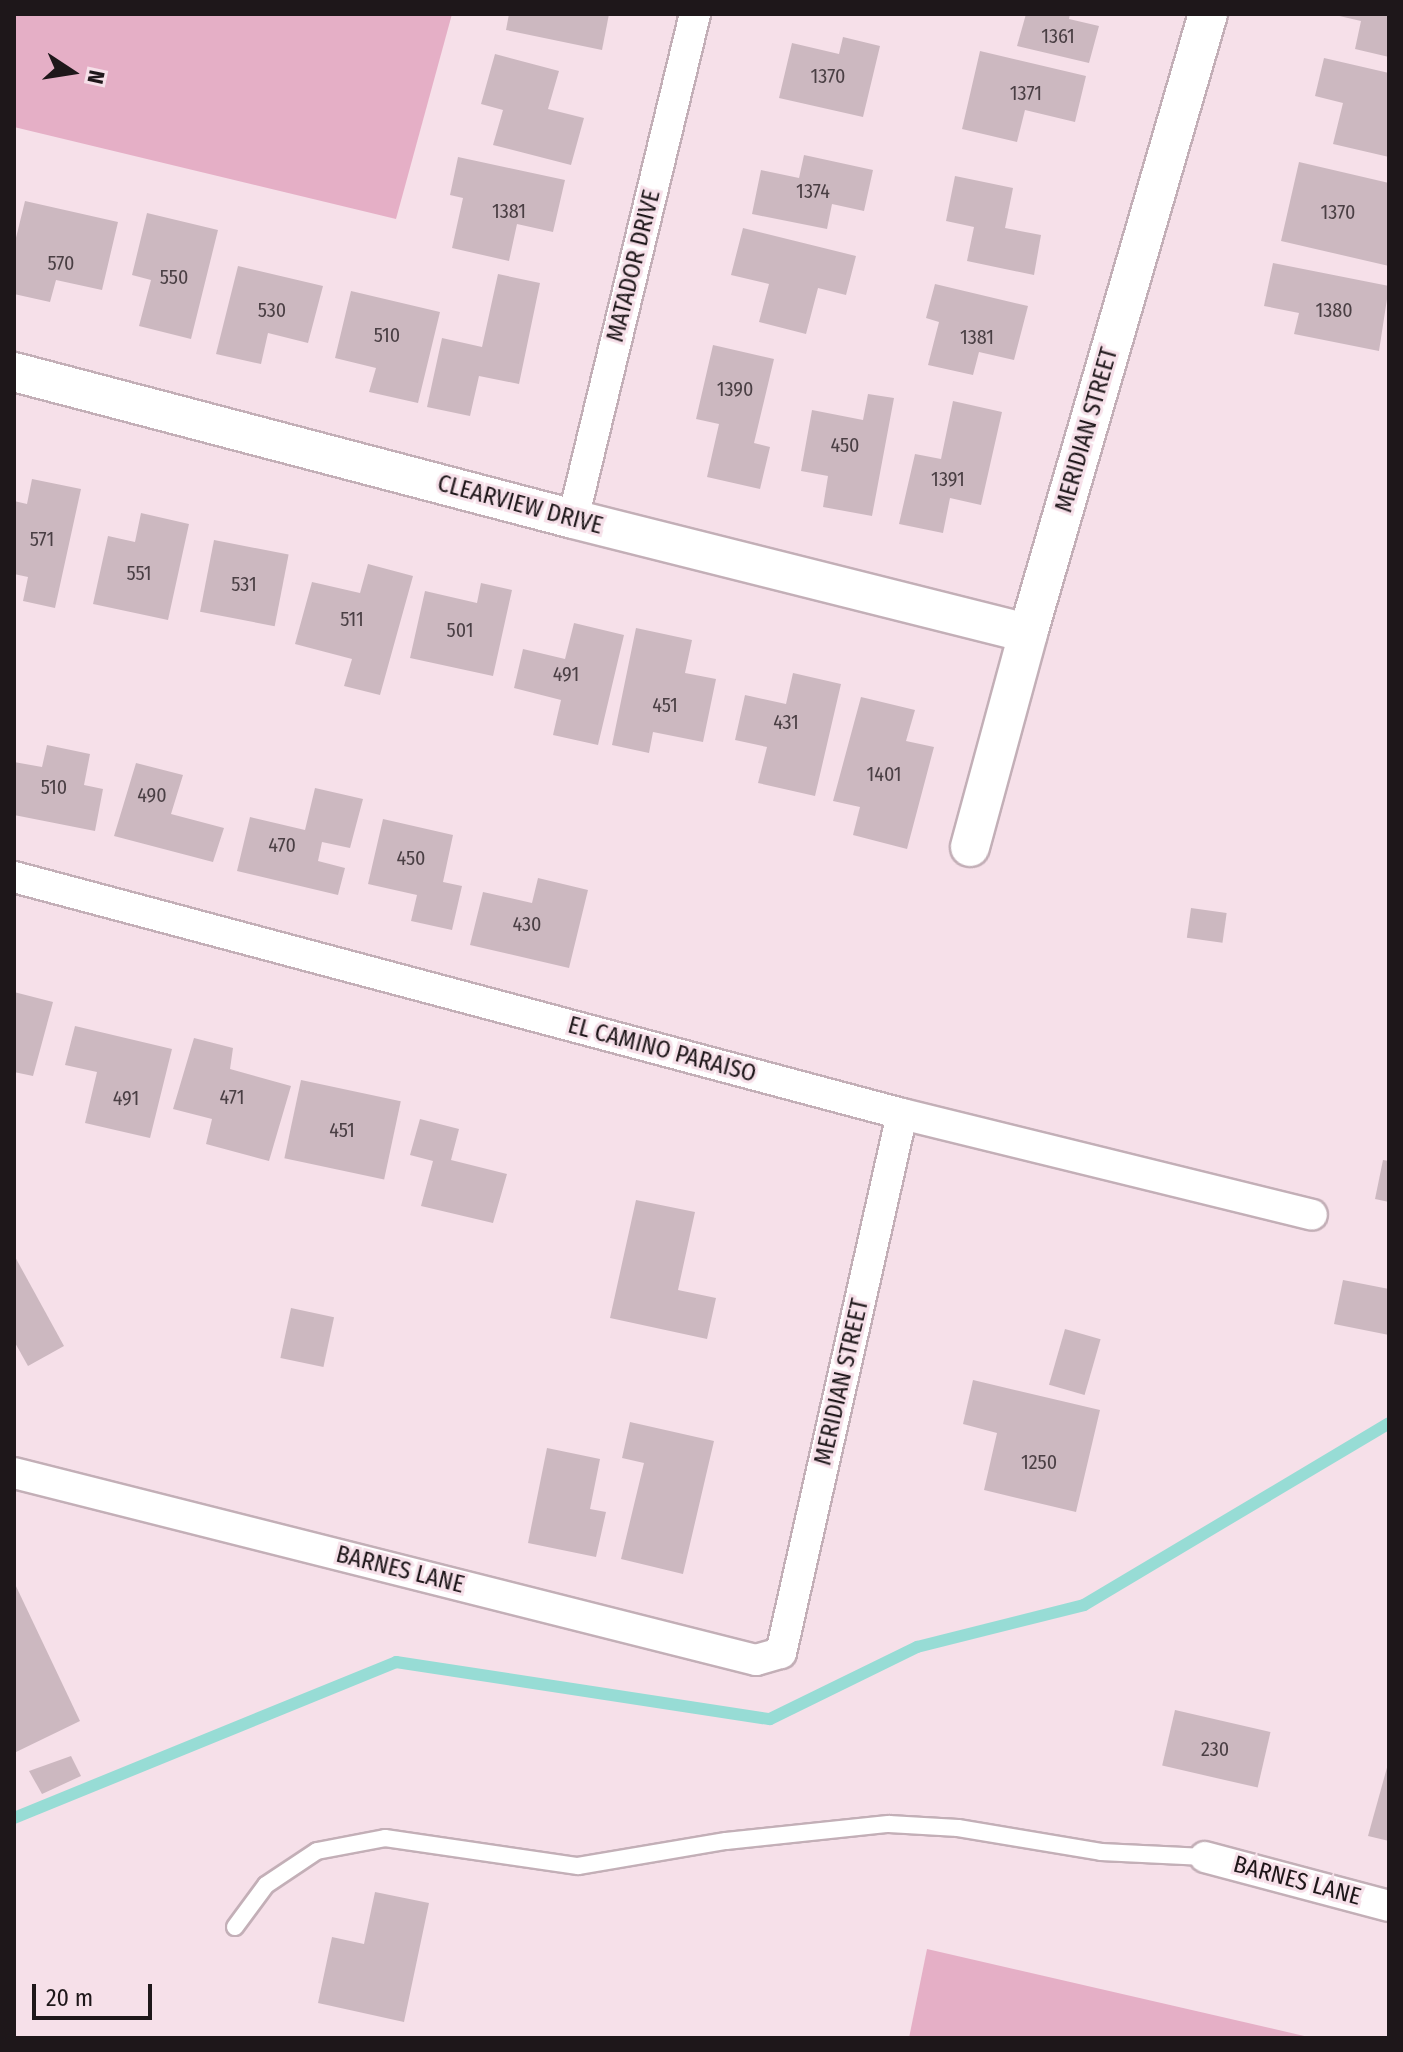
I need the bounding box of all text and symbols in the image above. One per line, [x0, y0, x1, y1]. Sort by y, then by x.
house number: 1361 [1041, 24, 1075, 48]
north arrow [32, 32, 112, 112]
house number: 1370 [810, 64, 846, 88]
text: N [81, 68, 111, 86]
house number: 1371 [1010, 81, 1042, 105]
house number: 1374 [796, 179, 830, 203]
street label: MATADOR DRIVE [601, 187, 667, 345]
house number: 1381 [492, 199, 526, 223]
house number: 1370 [1320, 200, 1356, 224]
house number: 570 [47, 251, 75, 275]
house number: 550 [160, 265, 188, 289]
house number: 530 [258, 298, 286, 322]
house number: 1380 [1315, 298, 1353, 322]
house number: 510 [374, 323, 400, 347]
house number: 1381 [960, 325, 994, 349]
street label: MERIDIAN STREET [1050, 344, 1124, 516]
house number: 1390 [717, 377, 753, 401]
house number: 450 [830, 433, 860, 457]
house number: 1391 [931, 467, 965, 491]
street label: CLEARVIEW DRIVE [434, 469, 606, 541]
house number: 571 [30, 527, 54, 551]
house number: 551 [126, 561, 152, 585]
house number: 531 [231, 572, 257, 596]
house number: 511 [340, 607, 364, 631]
house number: 501 [447, 618, 473, 642]
house number: 491 [553, 662, 579, 686]
house number: 451 [652, 693, 678, 717]
house number: 431 [773, 710, 799, 734]
house number: 1401 [866, 762, 902, 786]
house number: 510 [41, 775, 67, 799]
house number: 490 [137, 783, 167, 807]
house number: 470 [268, 833, 296, 857]
house number: 450 [396, 846, 426, 870]
house number: 430 [513, 912, 541, 936]
street label: EL CAMINO PARAISO [565, 1011, 759, 1089]
house number: 471 [220, 1085, 244, 1109]
house number: 491 [113, 1086, 139, 1110]
house number: 451 [329, 1118, 355, 1142]
street label: MERIDIAN STREET [809, 1296, 875, 1468]
house number: 1250 [1021, 1450, 1057, 1474]
street label: BARNES LANE [333, 1540, 467, 1600]
house number: 230 [1201, 1737, 1229, 1761]
street label: BARNES LANE [1230, 1850, 1364, 1912]
scale bar [36, 1968, 156, 2018]
text: 20 m [46, 1984, 93, 2012]

